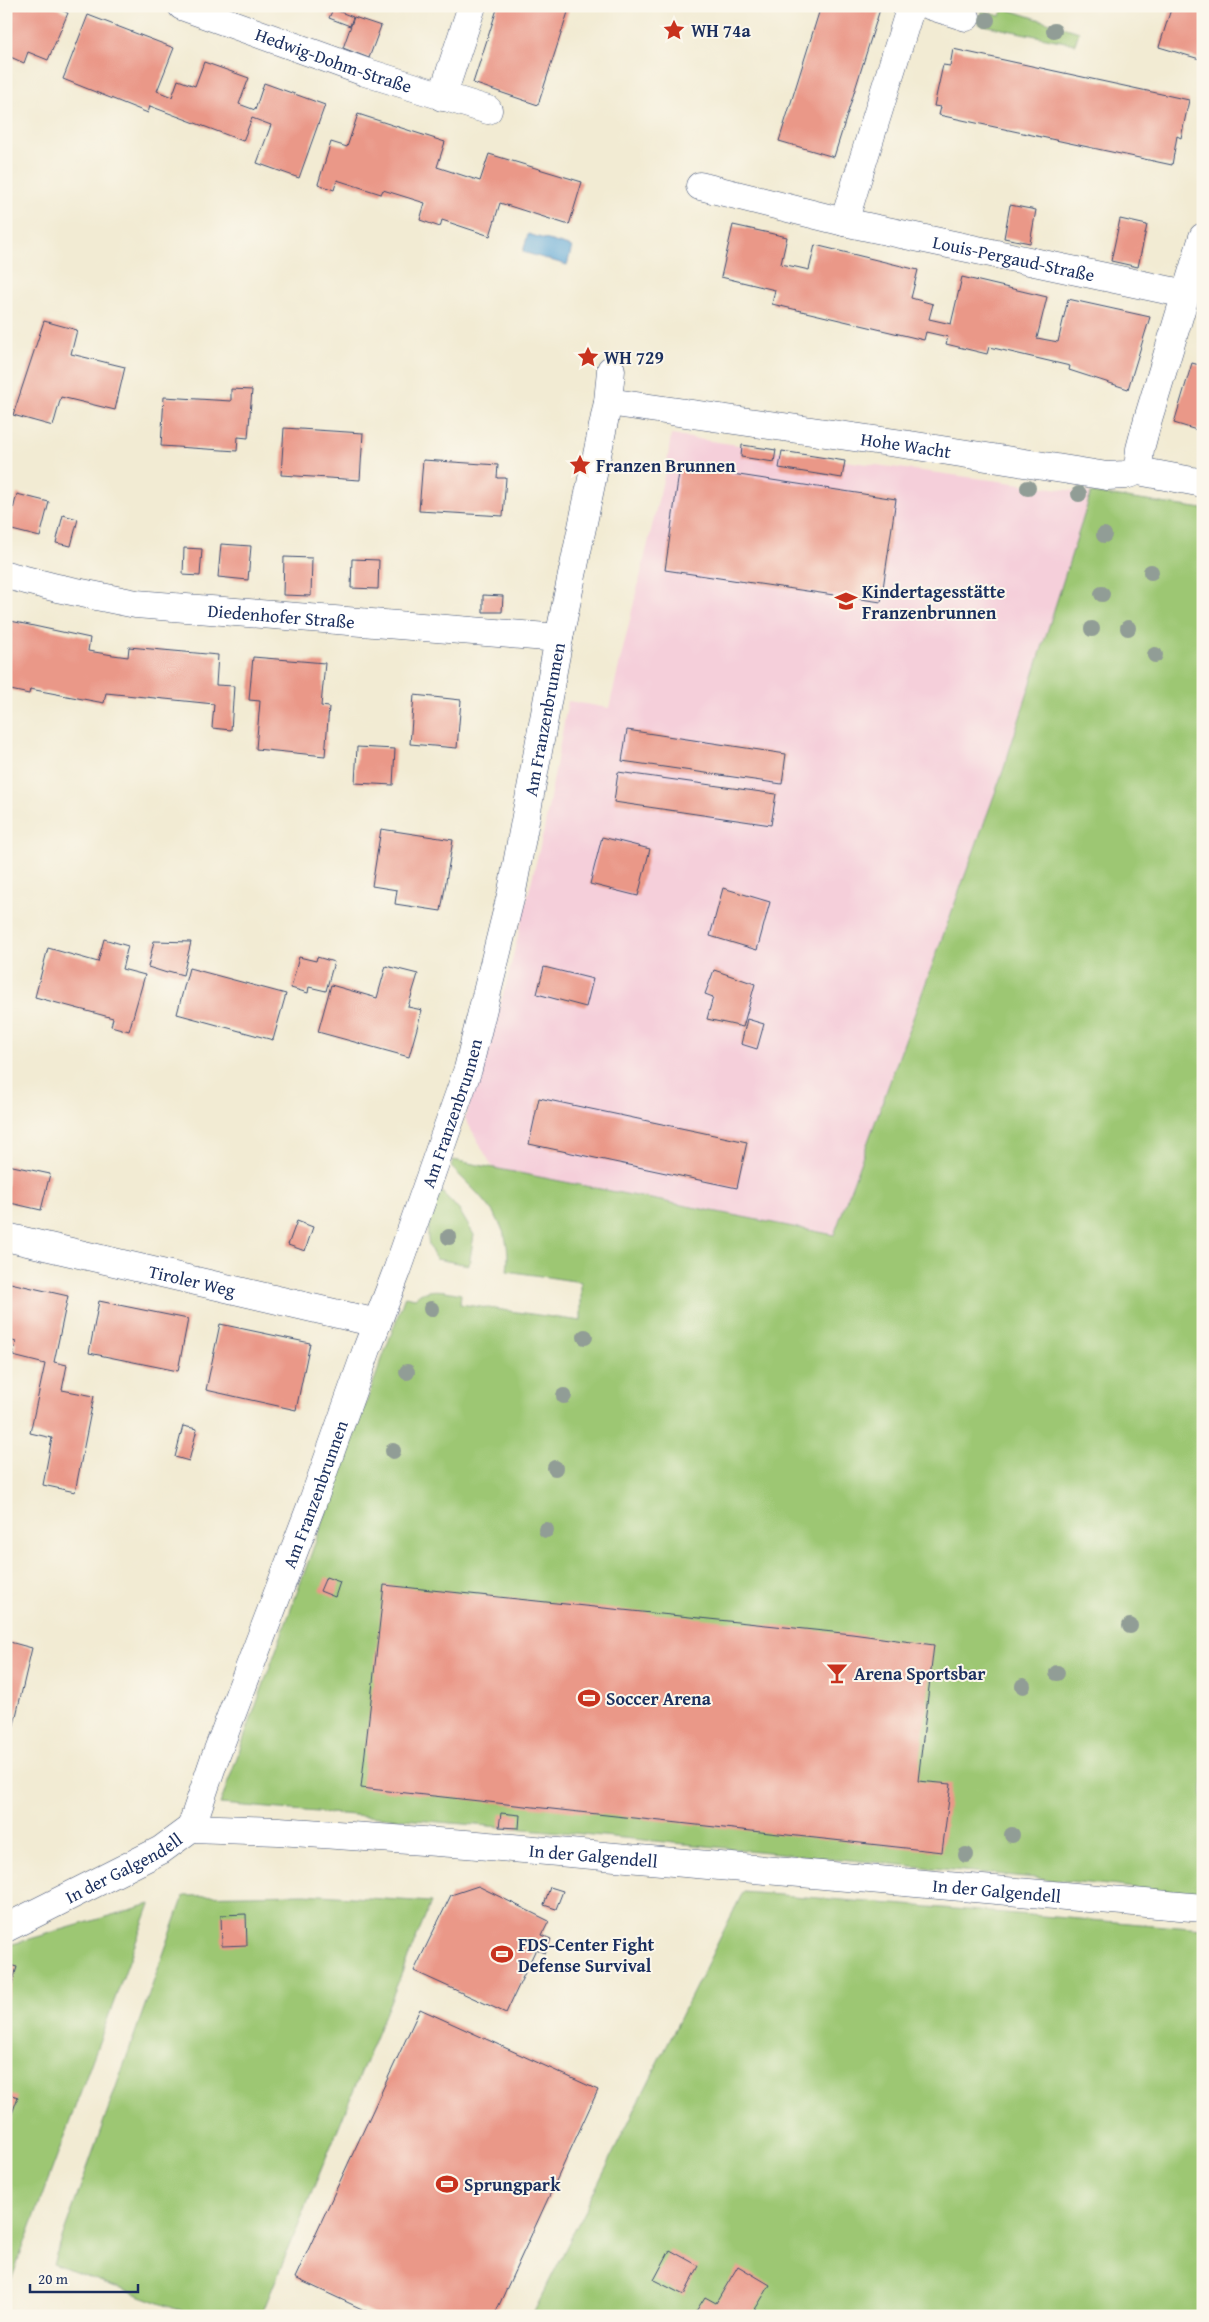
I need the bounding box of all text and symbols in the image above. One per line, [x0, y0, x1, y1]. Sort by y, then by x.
place icon: WH 74a [661, 17, 687, 43]
place label: WH 74a [691, 17, 751, 44]
street label: Hedwig-Dohm-Straße [252, 20, 415, 99]
street label: Louis-Pergaud-Straße [931, 228, 1097, 288]
place icon: WH 729 [575, 344, 601, 370]
place label: WH 729 [604, 344, 664, 371]
street label: Hohe Wacht [859, 425, 954, 465]
place icon: Franzen Brunnen [567, 452, 593, 478]
place label: Franzen Brunnen [596, 452, 736, 479]
place label: Kindertagesstätte Franzenbrunnen [862, 578, 1006, 626]
school or university icon: Kindertagesstätte Franzenbrunnen [833, 588, 859, 614]
street label: Diedenhofer Straße [207, 596, 356, 635]
street label: Am Franzenbrunnen [516, 640, 571, 798]
street label: Am Franzenbrunnen [414, 1036, 489, 1191]
street label: Tiroler Weg [146, 1257, 238, 1303]
street label: Am Franzenbrunnen [275, 1416, 354, 1572]
bar icon: Arena Sportsbar [824, 1660, 850, 1686]
place label: Arena Sportsbar [854, 1660, 986, 1687]
sports icon: Soccer Arena [576, 1685, 602, 1711]
place label: Soccer Arena [606, 1685, 712, 1712]
street label: In der Galgendell [60, 1826, 188, 1910]
street label: In der Galgendell [528, 1836, 659, 1874]
street label: In der Galgendell [931, 1871, 1062, 1909]
place label: FDS-Center Fight Defense Survival [518, 1931, 655, 1979]
sports icon: FDS-Center Fight Defense Survival [489, 1941, 515, 1967]
sports icon: Sprungpark [434, 2171, 460, 2197]
place label: Sprungpark [464, 2171, 561, 2198]
scale bar [30, 2262, 138, 2294]
text: 20 m [38, 2268, 69, 2289]

